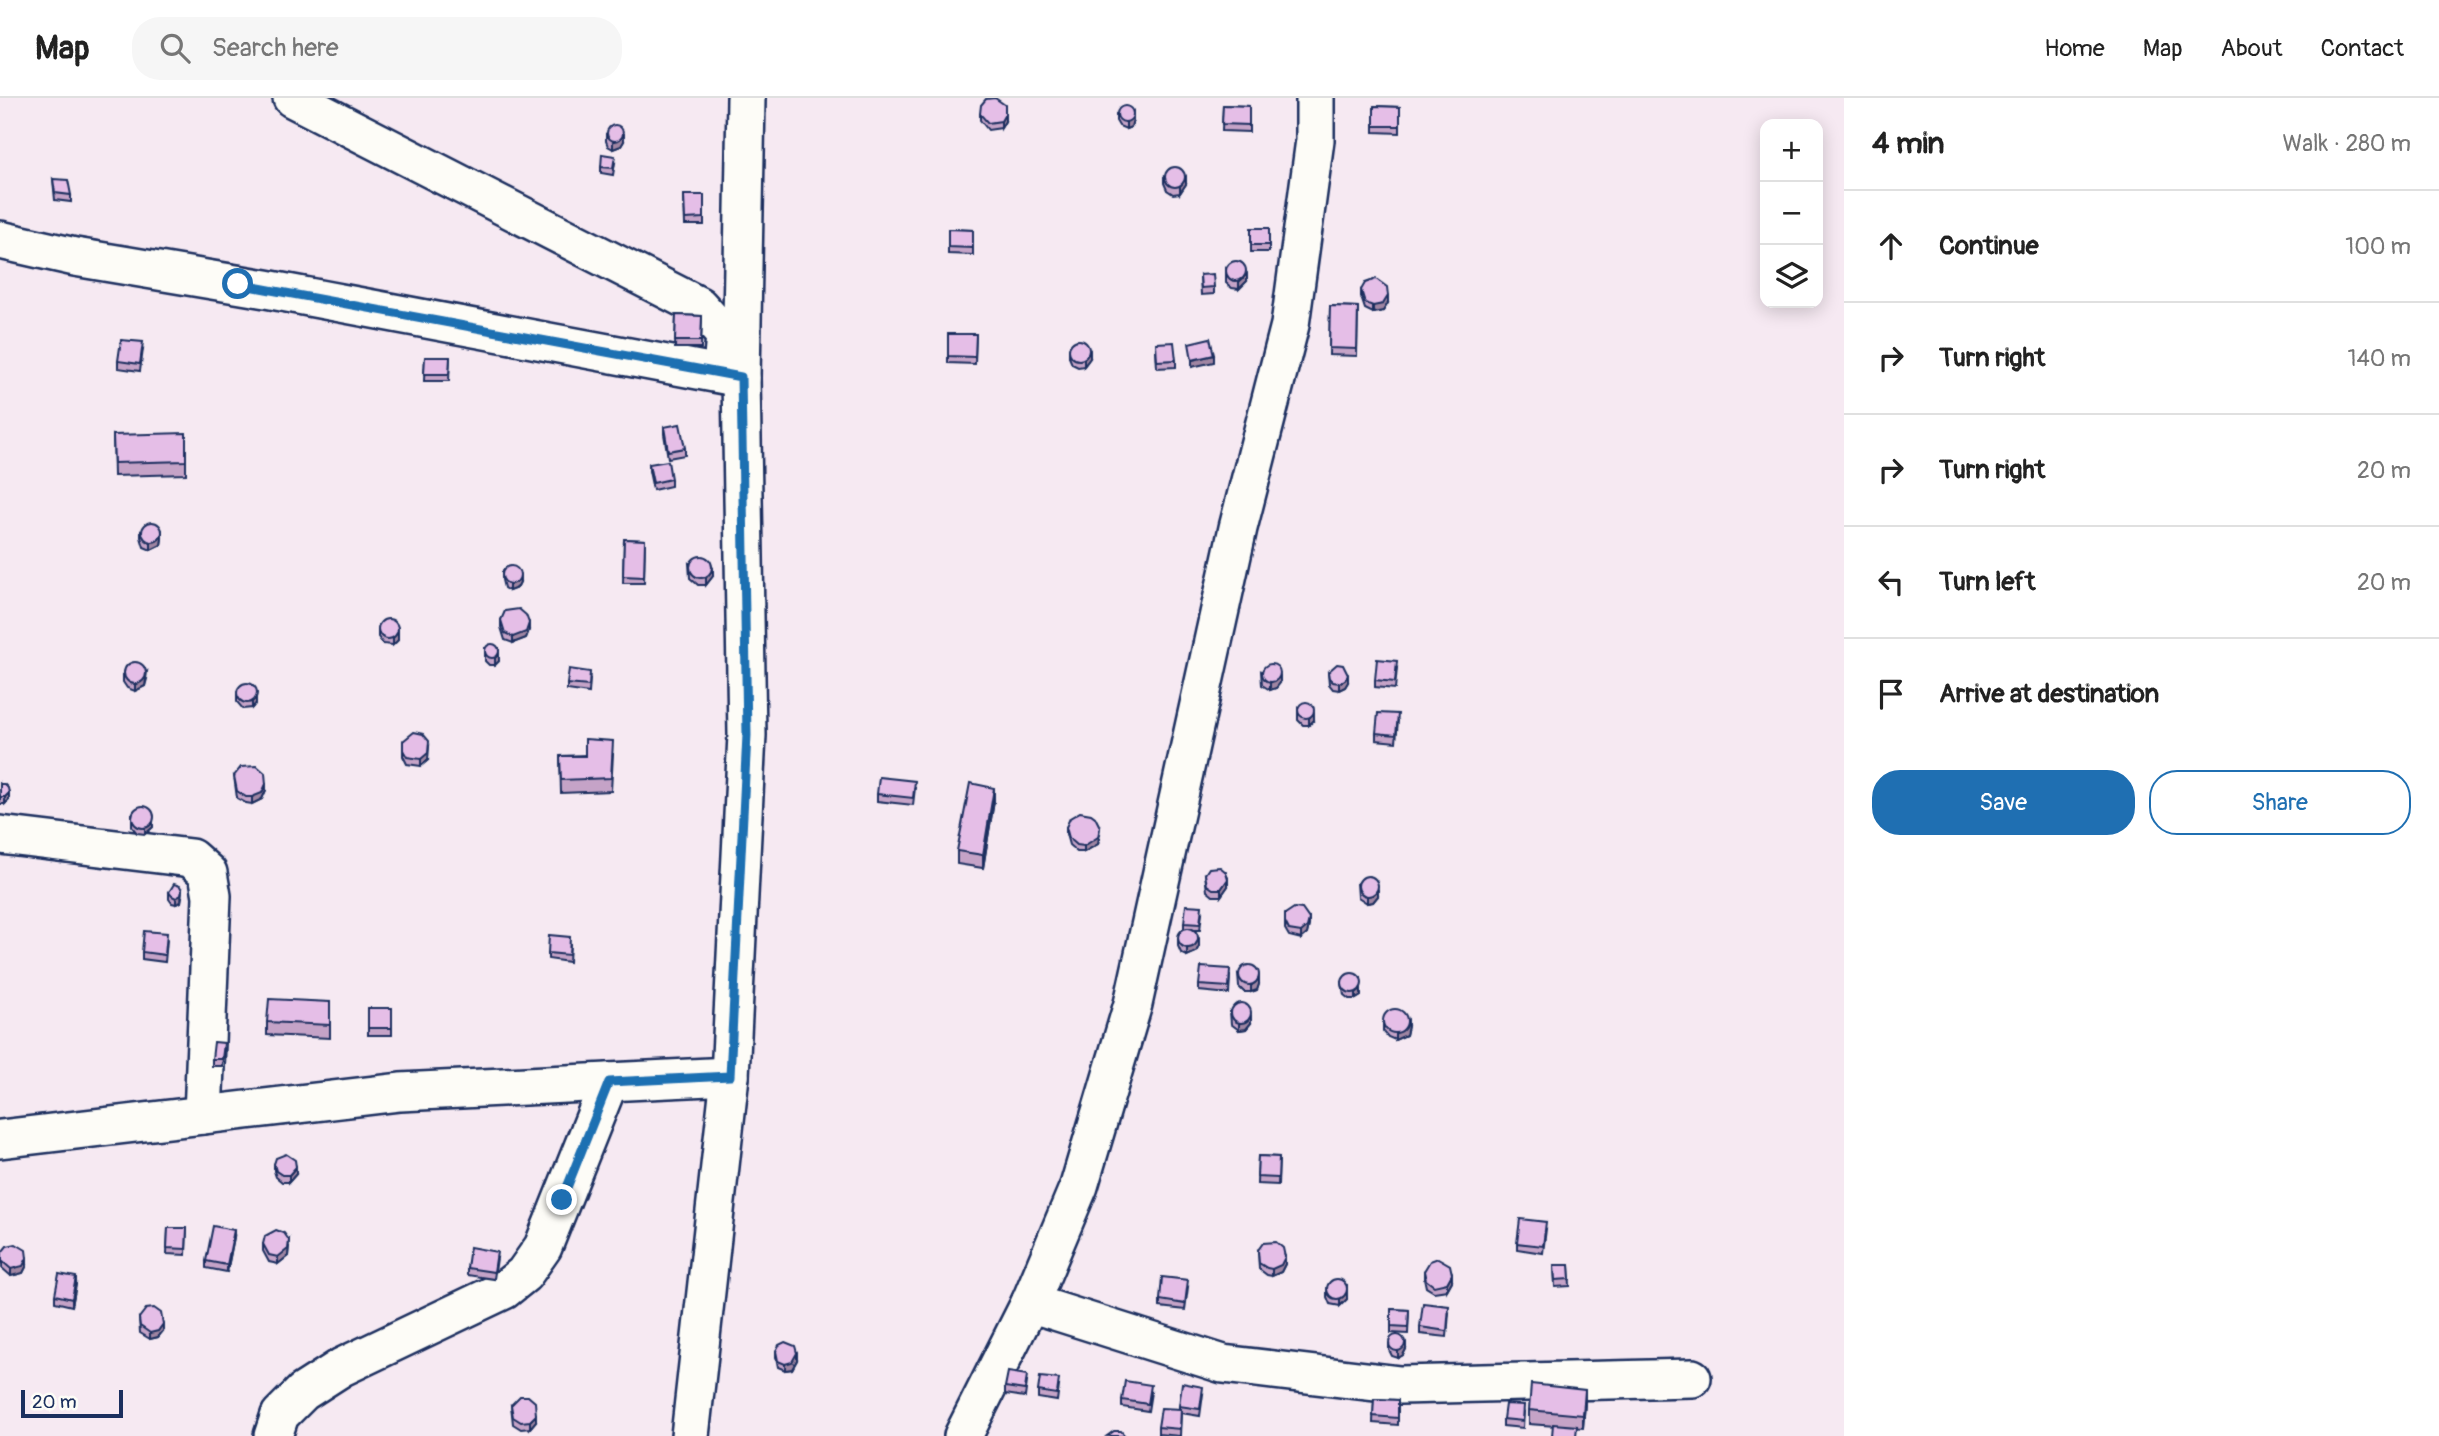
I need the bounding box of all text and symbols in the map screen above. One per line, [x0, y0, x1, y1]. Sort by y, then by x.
search box [132, 17, 622, 80]
text: Map [35, 28, 90, 69]
icon: search [156, 29, 194, 67]
text: Search here [212, 32, 339, 64]
text: Home [2044, 34, 2105, 63]
text: Map [2143, 34, 2183, 63]
text: About [2221, 34, 2283, 63]
text: Contact [2321, 34, 2404, 63]
map controls [1760, 119, 1823, 308]
button: + [1760, 119, 1823, 182]
text: 4 min [1872, 125, 1945, 162]
text: Walk · 280 m [2283, 129, 2411, 158]
button: − [1760, 182, 1823, 245]
icon: ahead [1872, 227, 1910, 265]
text: Continue [1939, 230, 2039, 262]
text: 100 m [2345, 232, 2411, 261]
button: layers [1760, 245, 1823, 308]
route start [222, 268, 253, 299]
icon: right [1872, 339, 1910, 377]
text: Turn right [1939, 342, 2045, 374]
text: 140 m [2348, 344, 2411, 373]
icon: right [1872, 451, 1910, 489]
text: Turn right [1939, 454, 2045, 486]
text: 20 m [2357, 456, 2411, 485]
icon: left [1872, 563, 1910, 601]
text: Turn left [1939, 566, 2035, 598]
text: 20 m [2357, 568, 2411, 597]
icon: arrive [1872, 675, 1910, 713]
text: Arrive at destination [1939, 678, 2159, 710]
button: Save [1872, 770, 2135, 835]
button: Share [2149, 770, 2411, 835]
route end [546, 1184, 577, 1215]
scale bar [21, 1387, 122, 1419]
text: 20 m [32, 1390, 77, 1414]

